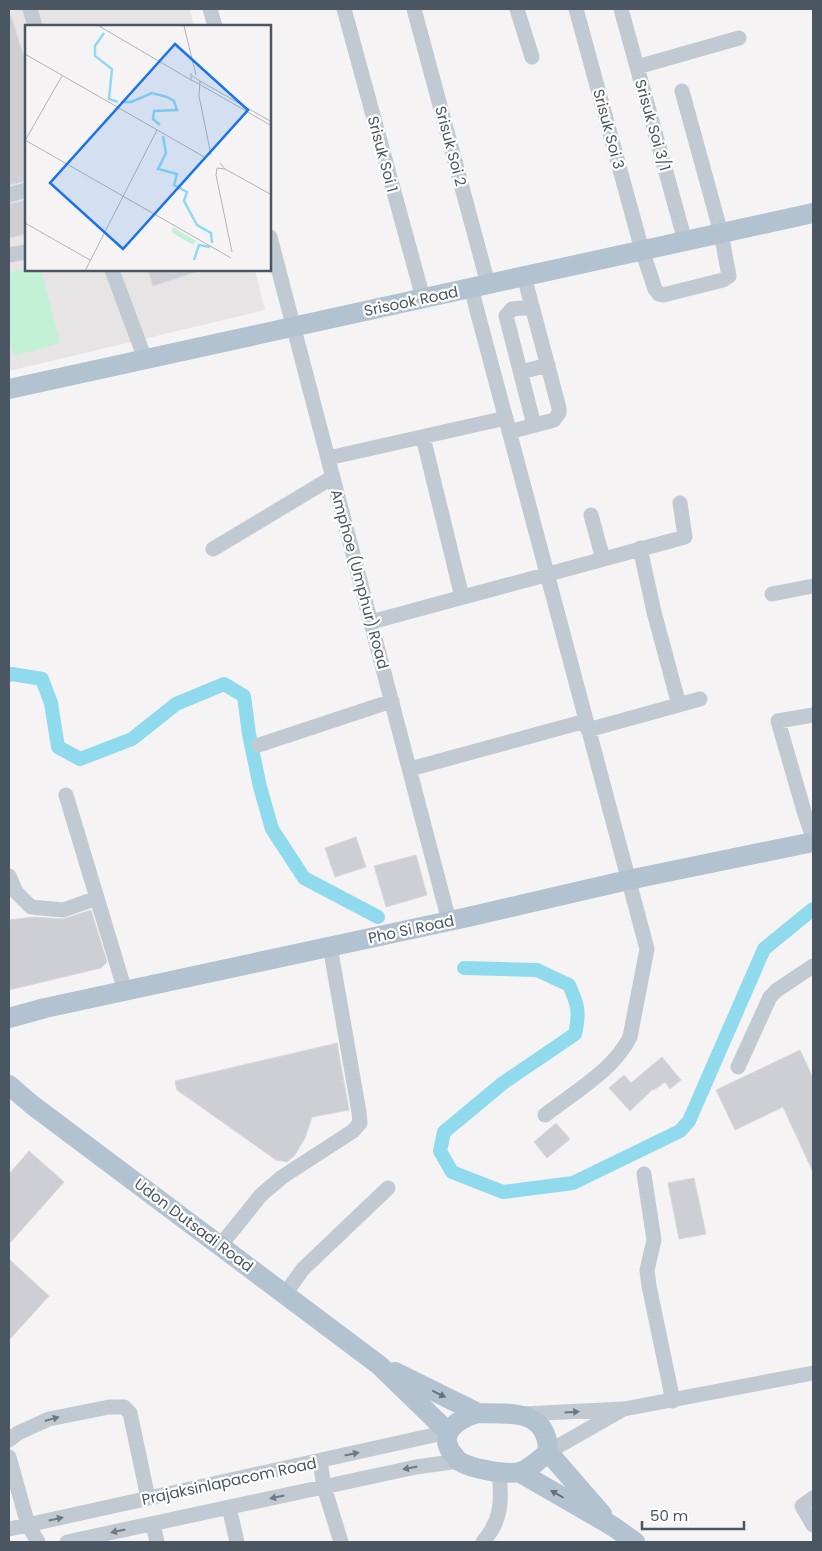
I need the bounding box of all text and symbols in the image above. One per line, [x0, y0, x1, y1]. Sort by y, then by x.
inset map [25, 25, 271, 271]
street label: Srisuk Soi 3/1 [630, 77, 676, 173]
street label: Srisuk Soi 3 [588, 87, 630, 171]
street label: Srisuk Soi 2 [430, 104, 472, 188]
street label: Srisuk Soi 1 [363, 114, 403, 194]
street label: Srisook Road [362, 281, 460, 321]
street label: Amphoe (Umphur) Road [326, 487, 394, 671]
street label: Pho Si Road [366, 910, 456, 948]
street label: Udon Dutsadi Road [130, 1173, 258, 1277]
one-way arrow [432, 1390, 446, 1398]
one-way arrow [564, 1407, 580, 1415]
one-way arrow [44, 1415, 60, 1423]
one-way arrow [344, 1450, 359, 1458]
street label: Prajaksinlapacom Road [140, 1452, 318, 1510]
one-way arrow [403, 1464, 418, 1472]
one-way arrow [549, 1490, 564, 1498]
one-way arrow [269, 1493, 284, 1501]
scale bar [642, 1498, 744, 1530]
text: 50 m [650, 1505, 688, 1526]
one-way arrow [49, 1515, 64, 1523]
one-way arrow [110, 1527, 125, 1535]

